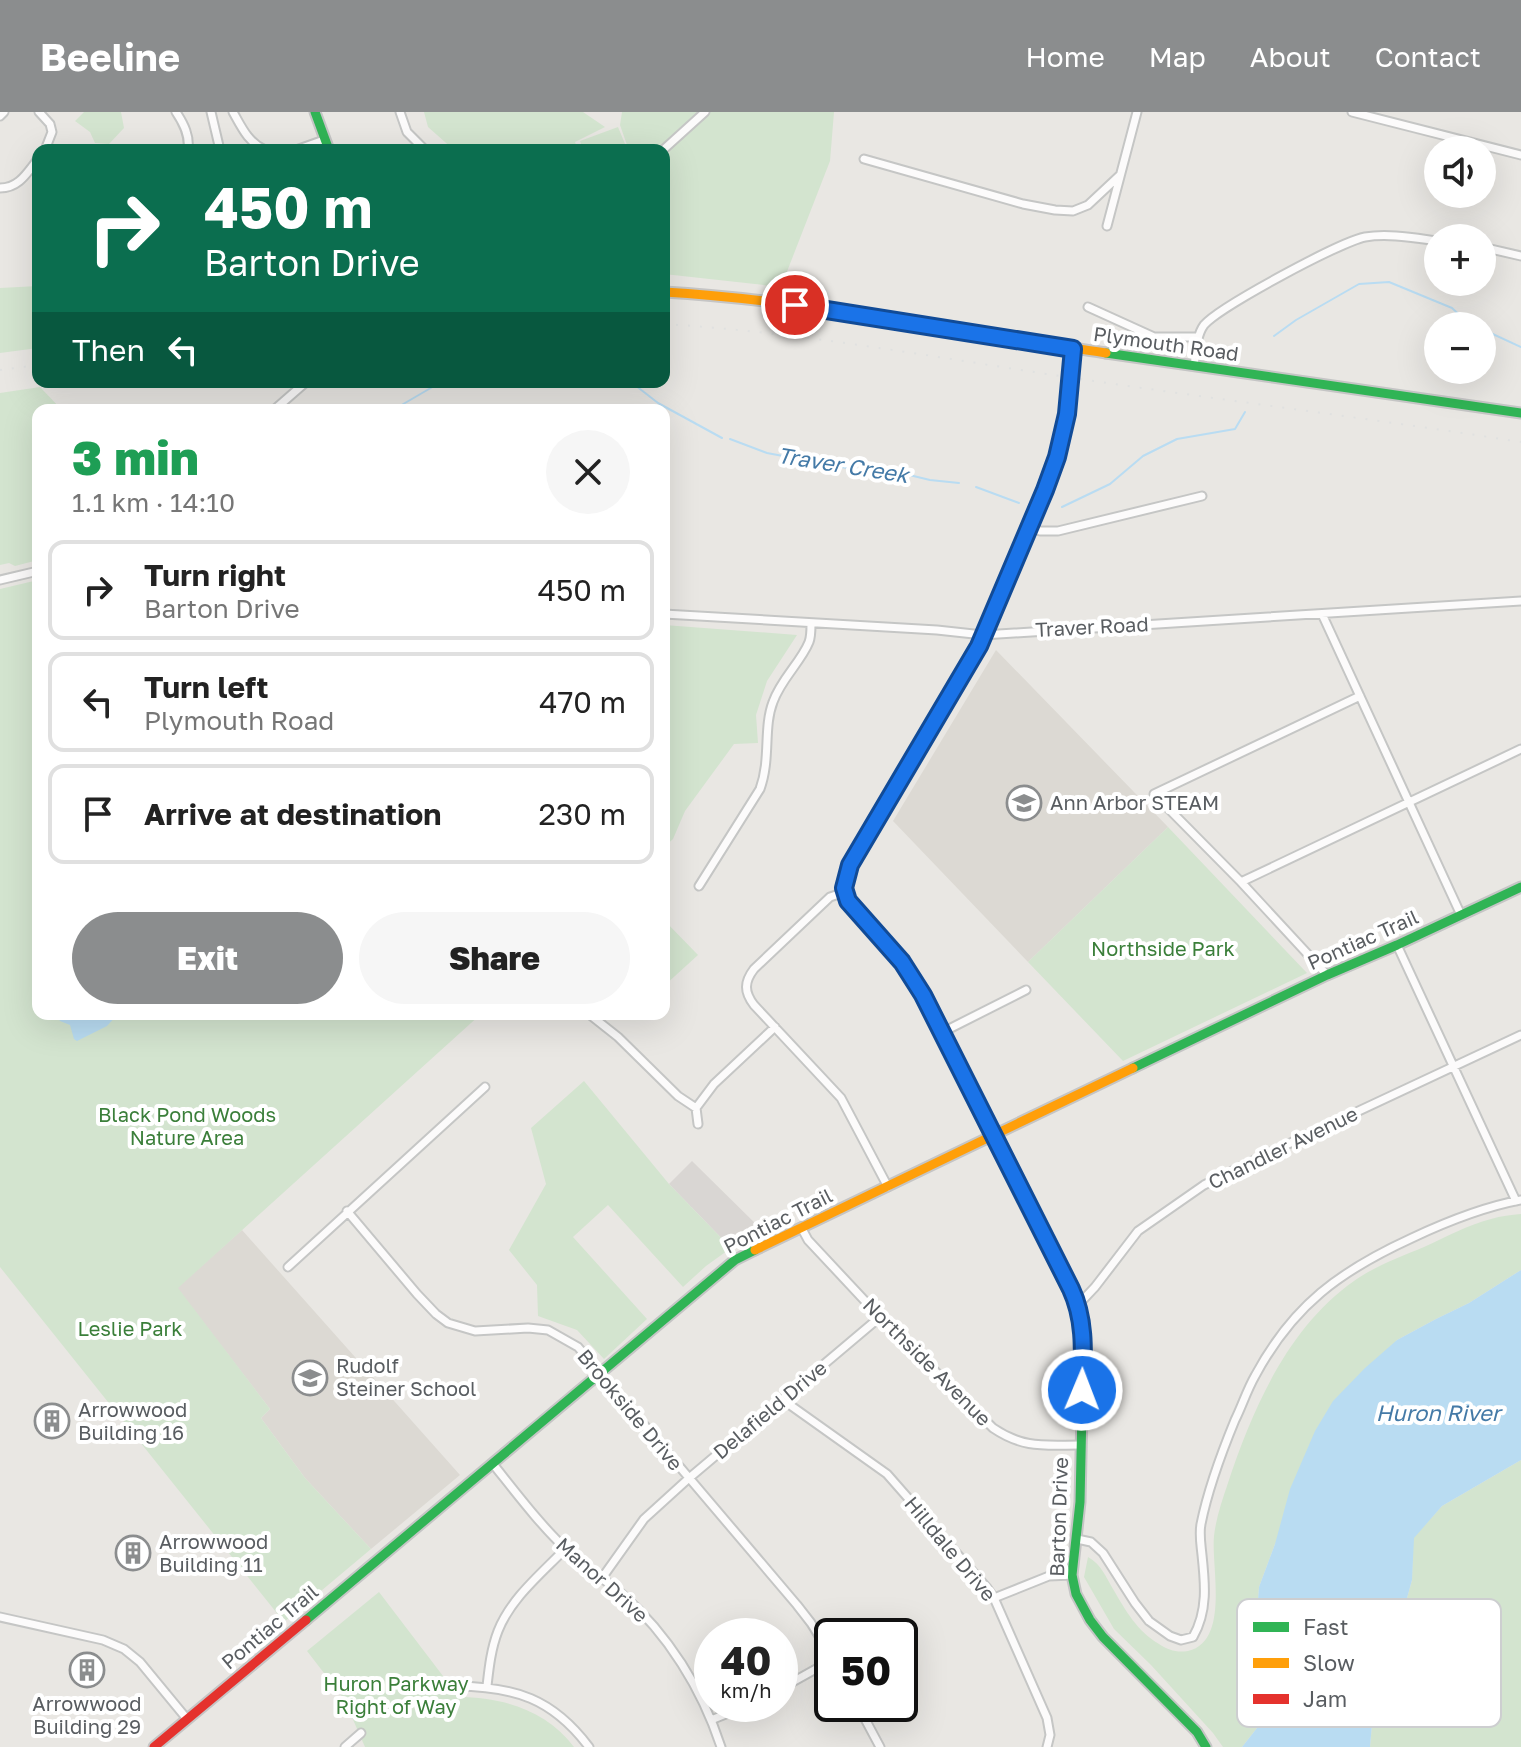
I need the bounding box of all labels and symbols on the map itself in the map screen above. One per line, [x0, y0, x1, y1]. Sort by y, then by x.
pin [761, 271, 829, 339]
street label: Plymouth Road [1092, 321, 1240, 365]
water label: Traver Creek [776, 441, 913, 489]
street label: Traver Road [1035, 611, 1149, 641]
school or university icon: Ann Arbor STEAM [1005, 784, 1043, 822]
place label: Ann Arbor STEAM [1050, 790, 1219, 814]
street label: Pontiac Trail [1303, 904, 1422, 974]
park label: Northside Park [1091, 936, 1235, 960]
street label: Chandler Avenue [1204, 1101, 1361, 1194]
park label: Black Pond Woods Nature Area [98, 1102, 276, 1149]
street label: Pontiac Trail [719, 1182, 836, 1258]
street label: Northside Avenue [859, 1292, 997, 1430]
park label: Leslie Park [77, 1316, 183, 1340]
street label: Brookside Drive [573, 1344, 688, 1475]
position arrow [1040, 1348, 1124, 1432]
place label: Rudolf Steiner School [336, 1353, 476, 1400]
street label: Delafield Drive [708, 1355, 831, 1464]
school or university icon: Rudolf Steiner School [291, 1359, 329, 1397]
place label: Arrowwood Building 16 [78, 1397, 187, 1444]
water label: Huron River [1376, 1399, 1504, 1426]
building icon: Arrowwood Building 16 [33, 1402, 71, 1440]
street label: Barton Drive [1044, 1457, 1072, 1577]
street label: Hilldale Drive [900, 1491, 1001, 1606]
place label: Arrowwood Building 11 [159, 1529, 268, 1576]
street label: Manor Drive [552, 1532, 653, 1627]
building icon: Arrowwood Building 11 [114, 1534, 152, 1572]
street label: Pontiac Trail [216, 1579, 323, 1674]
legend [1237, 1599, 1501, 1727]
text: Fast [1303, 1613, 1349, 1640]
speed limit sign: 50 [814, 1618, 918, 1722]
text: Slow [1303, 1649, 1355, 1676]
building icon: Arrowwood Building 29 [68, 1651, 106, 1689]
park label: Huron Parkway Right of Way [323, 1671, 469, 1718]
text: Jam [1303, 1685, 1347, 1712]
place label: Arrowwood Building 29 [32, 1691, 142, 1738]

